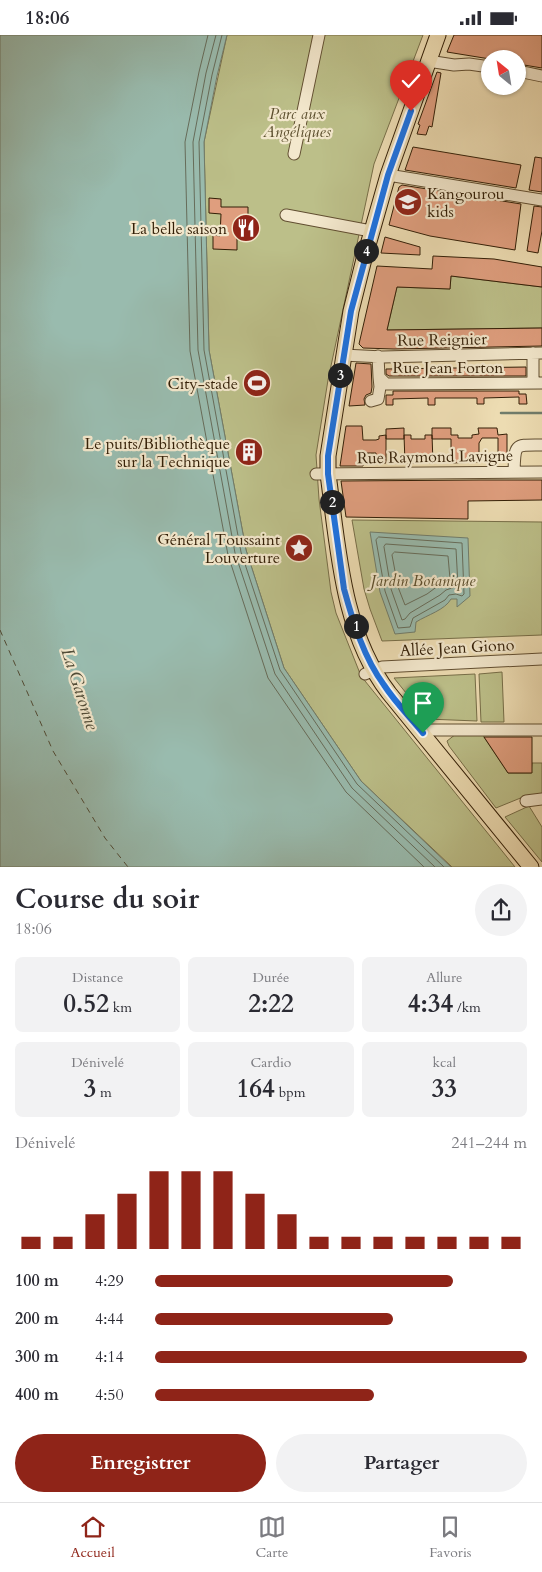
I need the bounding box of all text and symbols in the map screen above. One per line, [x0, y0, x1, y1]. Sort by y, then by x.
text: 18:06 [25, 5, 69, 31]
north arrow [481, 50, 526, 95]
map controls [481, 50, 526, 95]
pin [390, 60, 432, 111]
icon: check [397, 67, 425, 95]
park label: Parc aux Angéliques [262, 103, 332, 143]
place label: Kangourou kids [427, 183, 505, 223]
school or university icon: Kangourou kids [393, 187, 423, 217]
restaurant icon: La belle saison [231, 213, 261, 243]
place label: La belle saison [131, 218, 227, 240]
pin: 4 [354, 239, 378, 263]
text: 4 [363, 242, 370, 261]
street label: Rue Reignier [397, 328, 487, 352]
street label: Rue Jean Forton [393, 357, 503, 379]
pin: 3 [328, 363, 352, 387]
text: 3 [337, 366, 344, 385]
sports icon: City-stade [242, 368, 272, 398]
place label: City-stade [168, 373, 238, 395]
place label: Le puits/Bibliothèque sur la Technique [84, 433, 230, 473]
building icon: Le puits/Bibliothèque sur la Technique [234, 437, 264, 467]
street label: Rue Raymond Lavigne [357, 445, 513, 469]
pin: 2 [320, 489, 344, 515]
text: 2 [329, 493, 336, 512]
place label: Général Toussaint Louverture [157, 529, 280, 569]
place icon: Général Toussaint Louverture [284, 533, 314, 563]
park label: Jardin Botanique [367, 570, 476, 592]
pin: 1 [344, 613, 368, 639]
text: 1 [353, 617, 360, 636]
street label: Allée Jean Giono [399, 634, 515, 662]
water label: La Garonne [55, 645, 105, 734]
pin [402, 682, 444, 733]
icon: arrive [409, 689, 437, 717]
text: Course du soir [15, 880, 199, 918]
button: share [475, 884, 527, 936]
text: 18:06 [15, 918, 52, 940]
text: Distance [72, 968, 123, 987]
text: Durée [253, 968, 289, 987]
text: Allure [426, 968, 462, 987]
text: 0.52 [63, 987, 109, 1021]
text: 2:22 [248, 987, 294, 1021]
text: 4:34 [408, 987, 453, 1021]
text: km [109, 998, 132, 1017]
text: /km [453, 998, 481, 1017]
text: Dénivelé [71, 1053, 124, 1072]
text: Cardio [251, 1053, 291, 1072]
text: kcal [433, 1053, 456, 1072]
text: 3 [83, 1072, 96, 1106]
text: 164 [236, 1072, 275, 1106]
text: 33 [432, 1072, 457, 1106]
text: m [96, 1083, 112, 1102]
text: bpm [275, 1083, 305, 1102]
text: Dénivelé [15, 1132, 76, 1154]
text: 241–244 m [451, 1132, 527, 1154]
text: 100 m [15, 1270, 59, 1292]
text: 4:29 [95, 1270, 124, 1292]
text: 200 m [15, 1308, 59, 1330]
text: 4:44 [95, 1308, 124, 1330]
text: 300 m [15, 1346, 59, 1368]
text: 4:14 [95, 1346, 124, 1368]
text: 400 m [15, 1384, 59, 1406]
text: 4:50 [95, 1384, 124, 1406]
button: Enregistrer [15, 1434, 266, 1492]
button: Partager [276, 1434, 527, 1492]
tab: Accueil [70, 1513, 115, 1562]
tab: Carte [256, 1513, 288, 1562]
tab: Favoris [429, 1513, 472, 1562]

